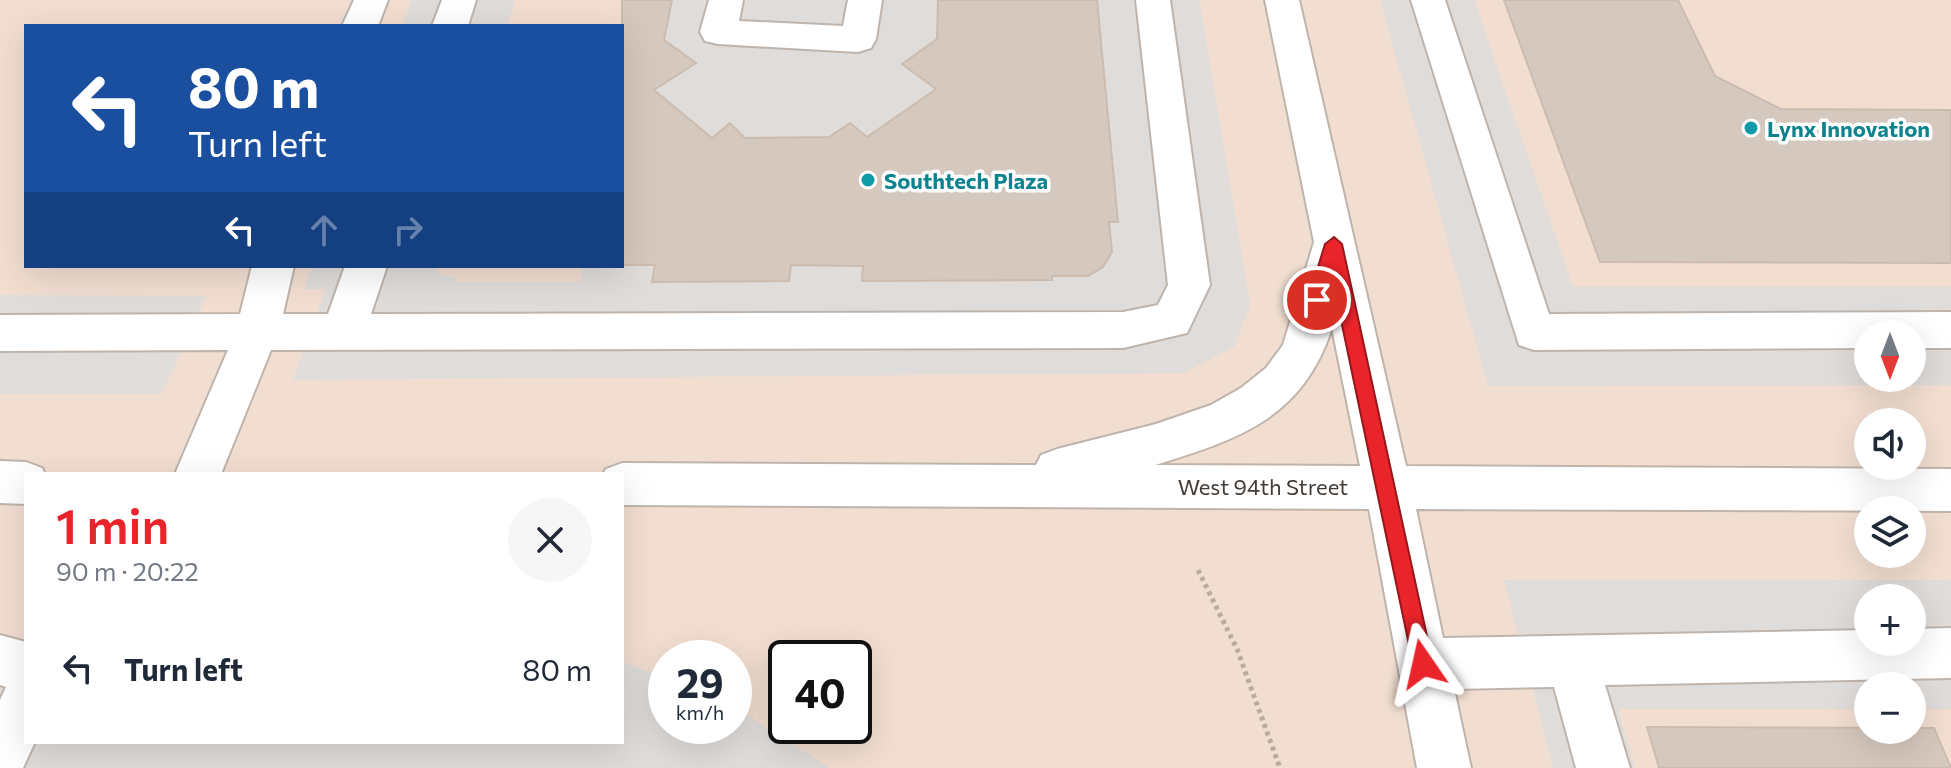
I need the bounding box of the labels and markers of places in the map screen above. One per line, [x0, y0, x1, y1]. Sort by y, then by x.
place label: Lynx Innovation [1767, 115, 1930, 142]
marker: Lynx Innovation [1742, 119, 1760, 137]
place label: Southtech Plaza [884, 167, 1048, 194]
marker: Southtech Plaza [859, 171, 877, 189]
pin [1283, 266, 1351, 334]

